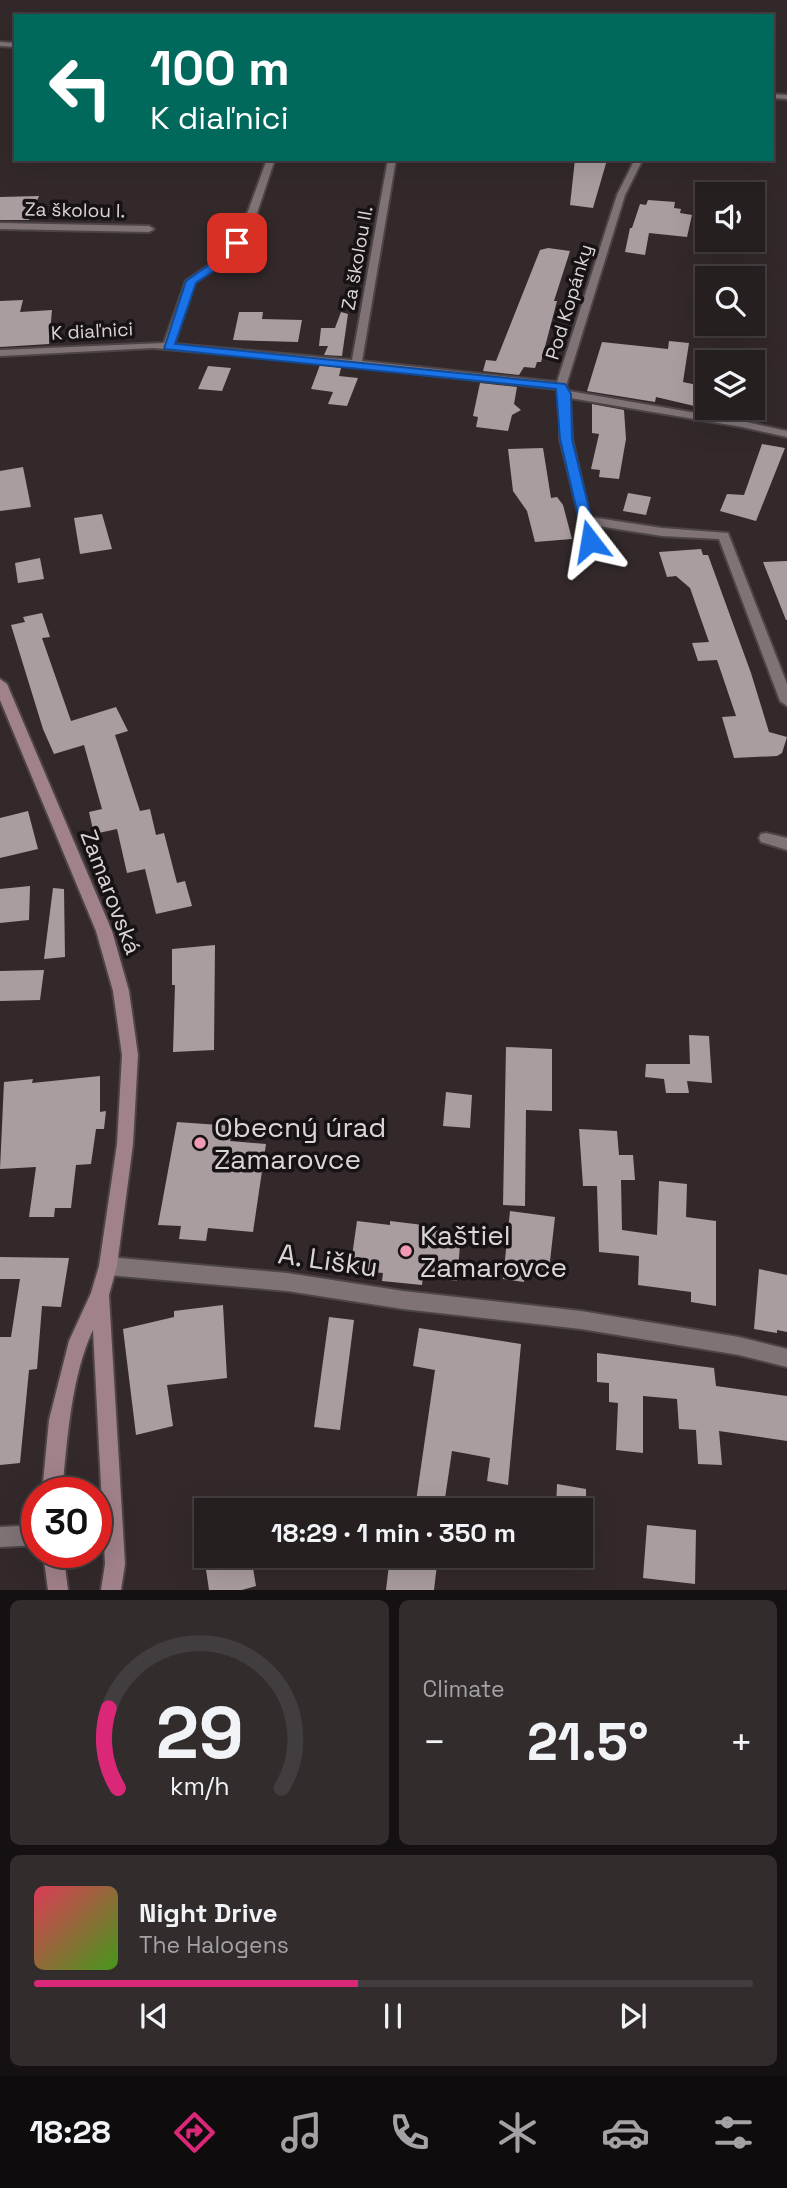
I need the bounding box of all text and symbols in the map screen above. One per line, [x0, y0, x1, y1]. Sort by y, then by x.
text: 100 m [150, 37, 290, 99]
icon: left [35, 42, 126, 133]
text: K diaľnici [150, 98, 289, 138]
map controls [695, 182, 765, 420]
button: sound [695, 182, 765, 252]
street label: Za školou I. [24, 197, 126, 223]
street label: Za školou II. [336, 204, 378, 312]
pin [207, 213, 267, 273]
icon: arrive [218, 224, 256, 262]
street label: Pod Kopánky [540, 241, 598, 363]
button: search [695, 266, 765, 336]
street label: K diaľnici [50, 316, 134, 346]
button: layers [695, 350, 765, 420]
position arrow [553, 504, 627, 578]
street label: Zamarovská [74, 825, 148, 959]
place label: Obecný úrad Zamarovce [214, 1109, 386, 1177]
marker: Obecný úrad Zamarovce [192, 1135, 208, 1151]
place label: Kaštiel Zamarovce [420, 1217, 567, 1285]
street label: A. Lišku [276, 1235, 380, 1285]
marker: Kaštiel Zamarovce [398, 1243, 414, 1259]
speed limit sign: 30 [21, 1477, 112, 1568]
text: 18:29 · 1 min · 350 m [271, 1516, 516, 1550]
text: Climate [423, 1674, 505, 1704]
text: 29 [155, 1687, 243, 1780]
text: 21.5° [527, 1709, 649, 1775]
text: − [423, 1718, 446, 1766]
text: + [729, 1718, 753, 1766]
text: km/h [169, 1770, 229, 1802]
text: Night Drive [139, 1896, 277, 1930]
text: The Halogens [139, 1930, 289, 1960]
icon: previous [135, 1997, 173, 2035]
icon: pause [374, 1997, 412, 2035]
icon: next [614, 1997, 652, 2035]
icon: directions [170, 2108, 219, 2157]
icon: music [277, 2108, 326, 2157]
icon: phone [385, 2108, 434, 2157]
icon: climate [493, 2108, 542, 2157]
icon: car [601, 2108, 650, 2157]
icon: filters [709, 2108, 758, 2157]
text: 18:28 [29, 2112, 111, 2152]

